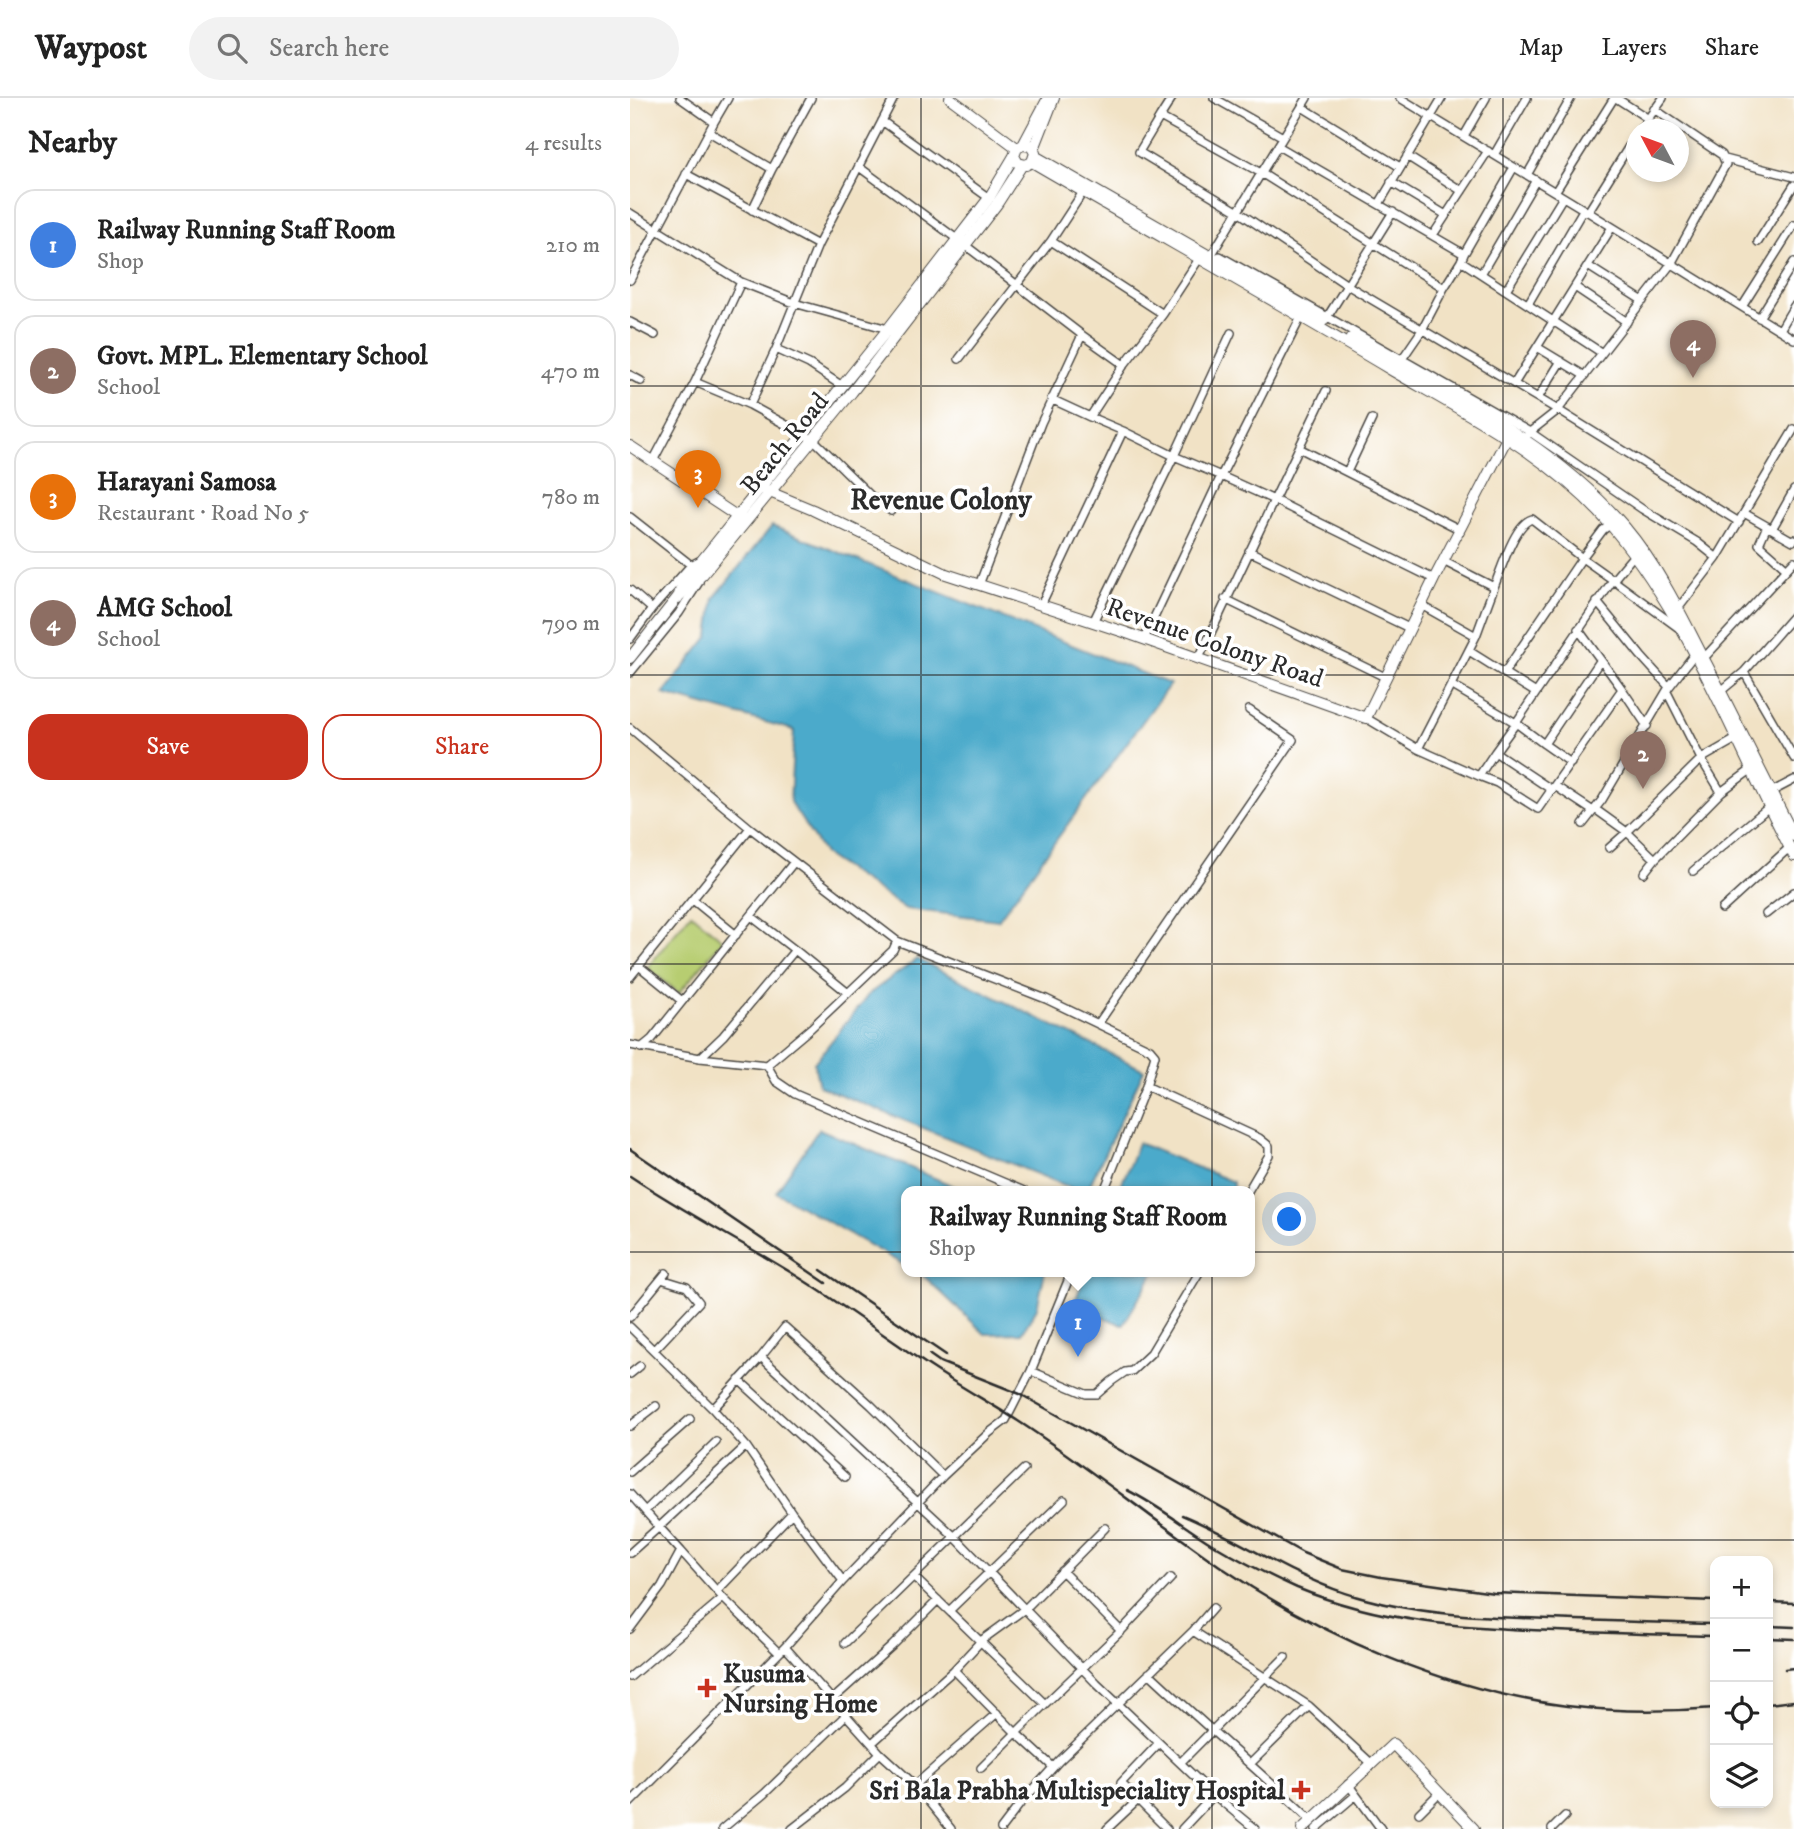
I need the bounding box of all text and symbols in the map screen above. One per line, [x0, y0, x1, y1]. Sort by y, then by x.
search box [189, 17, 679, 80]
text: Waypost [35, 28, 147, 69]
icon: search [213, 29, 251, 67]
text: Search here [269, 32, 389, 65]
text: Map [1519, 33, 1563, 63]
text: Layers [1601, 33, 1667, 63]
text: Share [1705, 33, 1759, 63]
north arrow [1626, 119, 1689, 182]
text: Nearby [28, 125, 117, 162]
text: 4 results [525, 129, 602, 158]
text: Railway Running Staff Room [97, 214, 396, 247]
text: 1 [49, 231, 57, 260]
text: 210 m [546, 231, 600, 260]
text: Shop [97, 247, 144, 276]
pin: 4 [1670, 320, 1716, 378]
text: Govt. MPL. Elementary School [97, 340, 428, 373]
text: 2 [47, 357, 59, 386]
text: 470 m [541, 357, 600, 386]
text: School [97, 373, 160, 402]
street label: Beach Road [734, 386, 837, 502]
pin: 3 [675, 450, 721, 508]
text: Harayani Samosa [97, 466, 276, 499]
text: 3 [49, 483, 57, 512]
text: 780 m [542, 483, 600, 512]
district label: Revenue Colony [850, 483, 1032, 518]
text: Restaurant · Road No 5 [97, 499, 309, 528]
street label: Revenue Colony Road [1101, 591, 1328, 696]
text: AMG School [97, 592, 232, 625]
text: 4 [46, 609, 60, 638]
text: 790 m [542, 609, 600, 638]
text: School [97, 625, 160, 654]
button: Save [28, 714, 308, 780]
button: Share [322, 714, 602, 780]
pin: 2 [1620, 731, 1666, 789]
popup [901, 1186, 1255, 1277]
text: Railway Running Staff Room [929, 1201, 1227, 1234]
your location [1272, 1202, 1306, 1236]
text: Shop [929, 1234, 975, 1263]
pin: 1 [1055, 1299, 1101, 1357]
map controls [1710, 1556, 1773, 1808]
button: + [1710, 1556, 1773, 1619]
button: − [1710, 1619, 1773, 1682]
place label: Kusuma Nursing Home [723, 1658, 878, 1721]
marker: Kusuma Nursing Home [697, 1678, 717, 1698]
button: locate [1710, 1682, 1773, 1745]
button: layers [1710, 1745, 1773, 1808]
place label: Sri Bala Prabha Multispeciality Hospital [869, 1775, 1286, 1808]
marker: Sri Bala Prabha Multispeciality Hospital [1291, 1780, 1311, 1800]

